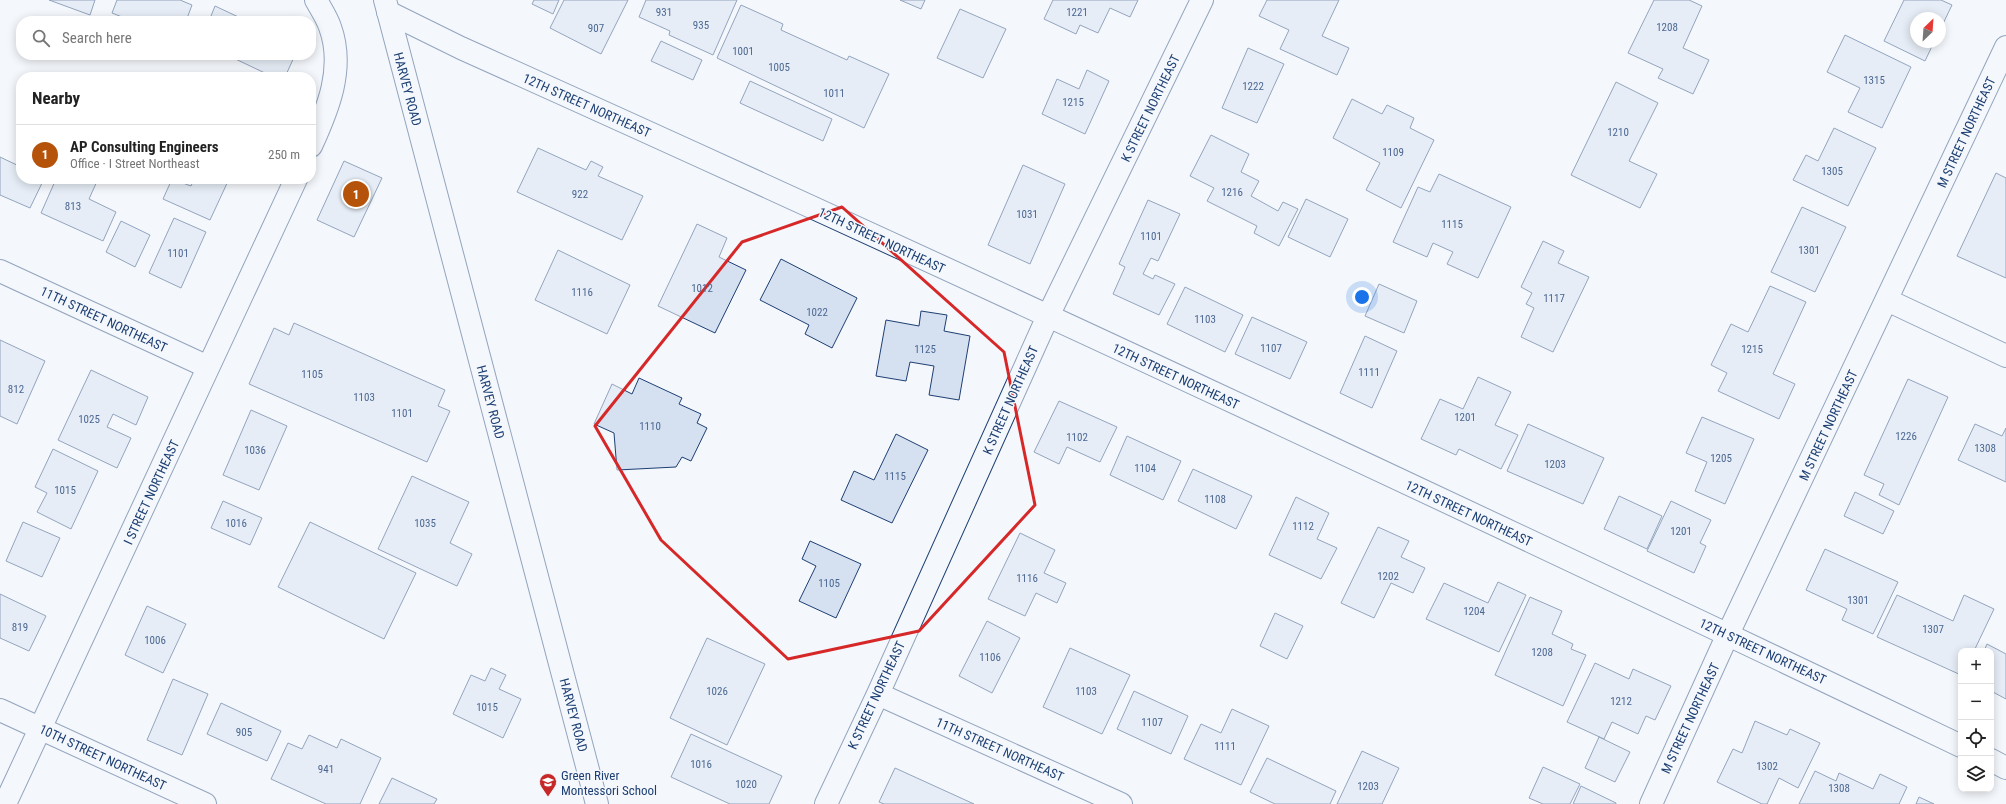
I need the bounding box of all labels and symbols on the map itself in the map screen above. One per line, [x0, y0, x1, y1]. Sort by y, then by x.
house number: 931 [656, 6, 672, 19]
house number: 1221 [1066, 6, 1088, 19]
north arrow [1910, 12, 1946, 48]
house number: 935 [693, 19, 709, 32]
house number: 1208 [1656, 21, 1678, 34]
house number: 907 [588, 22, 604, 35]
house number: 1001 [732, 45, 754, 58]
street label: HARVEY ROAD [391, 51, 425, 128]
street label: K STREET NORTHEAST [1118, 52, 1183, 164]
house number: 1005 [768, 61, 790, 74]
street label: 12TH STREET NORTHEAST [521, 71, 653, 140]
house number: 1315 [1863, 74, 1885, 87]
street label: M STREET NORTHEAST [1934, 74, 1999, 190]
house number: 1222 [1242, 80, 1264, 93]
house number: 1011 [823, 87, 845, 100]
house number: 1215 [1062, 96, 1084, 109]
house number: 1210 [1607, 126, 1629, 139]
house number: 1109 [1382, 146, 1404, 159]
house number: 1305 [1821, 165, 1843, 178]
pin: 1 [343, 179, 369, 209]
house number: 1216 [1221, 186, 1243, 199]
house number: 922 [572, 188, 588, 201]
house number: 813 [65, 200, 81, 213]
street label: 12TH STREET NORTHEAST [816, 204, 948, 277]
house number: 1031 [1016, 208, 1038, 221]
house number: 1115 [1441, 218, 1463, 231]
house number: 1101 [1140, 230, 1162, 243]
house number: 1301 [1798, 244, 1820, 257]
house number: 1101 [167, 247, 189, 260]
house number: 1012 [691, 282, 713, 295]
street label: 11TH STREET NORTHEAST [38, 283, 170, 356]
house number: 1116 [571, 286, 593, 299]
your location [1352, 287, 1372, 307]
house number: 1117 [1543, 292, 1565, 305]
house number: 1022 [806, 306, 828, 319]
house number: 1103 [1194, 313, 1216, 326]
street label: 12TH STREET NORTHEAST [1110, 340, 1242, 413]
house number: 1107 [1260, 342, 1282, 355]
house number: 1125 [914, 343, 936, 356]
street label: K STREET NORTHEAST [980, 343, 1041, 457]
house number: 1215 [1741, 343, 1763, 356]
street label: HARVEY ROAD [474, 364, 508, 441]
house number: 1111 [1358, 366, 1380, 379]
street label: M STREET NORTHEAST [1796, 367, 1861, 483]
house number: 1105 [301, 368, 323, 381]
house number: 812 [8, 383, 24, 396]
house number: 1103 [353, 391, 375, 404]
house number: 1101 [391, 407, 413, 420]
house number: 1201 [1454, 411, 1476, 424]
house number: 1025 [78, 413, 100, 426]
house number: 1110 [639, 420, 661, 433]
house number: 1226 [1895, 430, 1917, 443]
house number: 1102 [1066, 431, 1088, 444]
street label: I STREET NORTHEAST [121, 437, 182, 547]
house number: 1308 [1974, 442, 1996, 455]
house number: 1036 [244, 444, 266, 457]
house number: 1205 [1710, 452, 1732, 465]
house number: 1203 [1544, 458, 1566, 471]
house number: 1104 [1134, 462, 1156, 475]
house number: 1115 [884, 470, 906, 483]
street label: 12TH STREET NORTHEAST [1403, 477, 1535, 550]
house number: 1015 [54, 484, 76, 497]
house number: 1108 [1204, 493, 1226, 506]
house number: 1016 [225, 517, 247, 530]
house number: 1035 [414, 517, 436, 530]
house number: 1112 [1292, 520, 1314, 533]
house number: 1201 [1670, 525, 1692, 538]
house number: 1202 [1377, 570, 1399, 583]
house number: 1116 [1016, 572, 1038, 585]
house number: 1105 [818, 577, 840, 590]
house number: 1301 [1847, 594, 1869, 607]
house number: 1204 [1463, 605, 1485, 618]
street label: 12TH STREET NORTHEAST [1697, 615, 1829, 688]
house number: 819 [12, 621, 28, 634]
house number: 1307 [1922, 623, 1944, 636]
house number: 1006 [144, 634, 166, 647]
street label: K STREET NORTHEAST [845, 639, 908, 752]
house number: 1208 [1531, 646, 1553, 659]
house number: 1106 [979, 651, 1001, 664]
street label: M STREET NORTHEAST [1658, 660, 1723, 776]
street label: HARVEY ROAD [557, 677, 591, 754]
house number: 1026 [706, 685, 728, 698]
house number: 1103 [1075, 685, 1097, 698]
house number: 1212 [1610, 695, 1632, 708]
house number: 1015 [476, 701, 498, 714]
street label: 11TH STREET NORTHEAST [934, 715, 1066, 784]
house number: 1107 [1141, 716, 1163, 729]
street label: 10TH STREET NORTHEAST [37, 721, 169, 794]
house number: 905 [236, 726, 252, 739]
house number: 1111 [1214, 740, 1236, 753]
house number: 1016 [690, 758, 712, 771]
house number: 1302 [1756, 760, 1778, 773]
house number: 941 [318, 763, 334, 776]
place label: Green River Montessori School [561, 768, 657, 798]
school or university icon: Green River Montessori School [538, 772, 558, 797]
house number: 1020 [735, 778, 757, 791]
house number: 1203 [1357, 780, 1379, 793]
house number: 1308 [1828, 782, 1850, 795]

